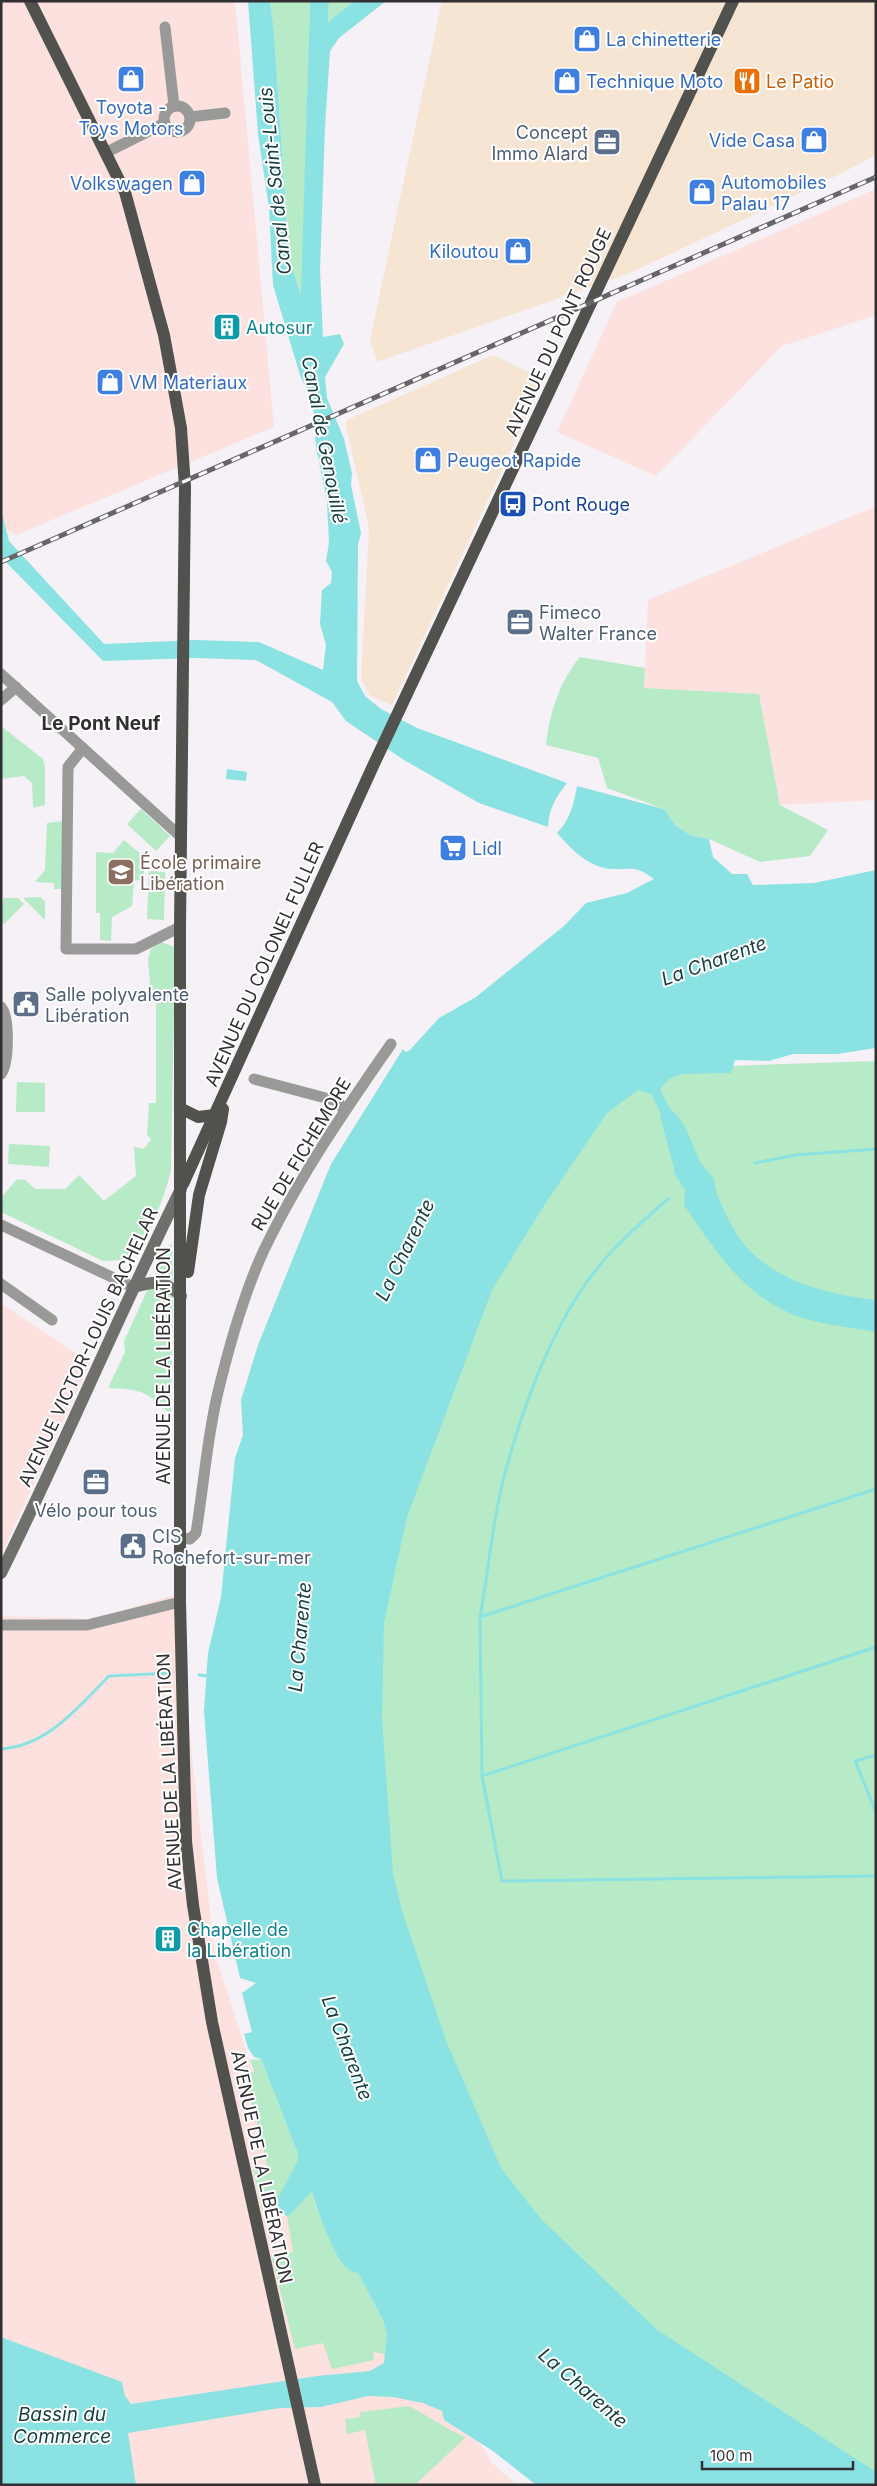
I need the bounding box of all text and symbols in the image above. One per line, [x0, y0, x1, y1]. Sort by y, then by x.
shop icon: La chinetterie [572, 24, 602, 54]
place label: La chinetterie [606, 29, 721, 50]
shop icon: Toyota - Toys Motors [116, 64, 146, 94]
shop icon: Technique Moto [552, 66, 582, 96]
restaurant icon: Le Patio [732, 66, 762, 96]
place label: Technique Moto [586, 71, 723, 92]
place label: Le Patio [766, 71, 834, 92]
water label: Canal de Saint-Louis [254, 86, 296, 276]
place label: Toyota - Toys Motors [78, 97, 184, 139]
place label: Concept Immo Alard [491, 122, 588, 164]
shop icon: Vide Casa [799, 125, 829, 155]
office icon: Concept Immo Alard [592, 127, 622, 157]
place label: Vide Casa [709, 130, 795, 151]
shop icon: Volkswagen [177, 168, 207, 198]
place label: Automobiles Palau 17 [721, 172, 827, 214]
place label: Volkswagen [70, 173, 173, 194]
shop icon: Automobiles Palau 17 [687, 177, 717, 207]
street label: AVENUE DU PONT ROUGE [500, 225, 616, 439]
shop icon: Kiloutou [503, 236, 533, 266]
place label: Kiloutou [429, 241, 499, 262]
building icon: Autosur [212, 312, 242, 342]
place label: Autosur [246, 317, 313, 338]
water label: Canal de Genouillé [296, 354, 352, 526]
shop icon: VM Materiaux [95, 367, 125, 397]
place label: VM Materiaux [129, 372, 247, 393]
shop icon: Peugeot Rapide [413, 445, 443, 475]
place label: Peugeot Rapide [447, 450, 581, 471]
bus stop icon: Pont Rouge [498, 489, 528, 519]
place label: Pont Rouge [532, 494, 630, 515]
place label: Fimeco Walter France [539, 602, 657, 644]
office icon: Fimeco Walter France [505, 607, 535, 637]
district label: Le Pont Neuf [42, 712, 161, 735]
supermarket icon: Lidl [438, 833, 468, 863]
street label: AVENUE DU COLONEL FULLER [200, 838, 328, 1090]
place label: Lidl [472, 838, 502, 859]
place label: École primaire Libération [140, 851, 261, 894]
school or university icon: École primaire Libération [106, 857, 136, 887]
water label: La Charente [658, 931, 770, 991]
place label: Salle polyvalente Libération [45, 984, 189, 1026]
public building icon: Salle polyvalente Libération [11, 989, 41, 1019]
street label: RUE DE FICHEMORE [247, 1074, 355, 1234]
water label: La Charente [370, 1195, 440, 1305]
street label: AVENUE VICTOR-LOUIS BACHELAR [14, 1204, 162, 1490]
street label: AVENUE DE LA LIBÉRATION [152, 1247, 174, 1485]
office icon: Vélo pour tous [81, 1467, 111, 1497]
place label: Vélo pour tous [34, 1500, 158, 1521]
place label: CIS Rochefort-sur-mer [152, 1526, 311, 1568]
public building icon: CIS Rochefort-sur-mer [118, 1531, 148, 1561]
water label: La Charente [284, 1581, 316, 1693]
street label: AVENUE DE LA LIBÉRATION [151, 1653, 186, 1891]
place label: Chapelle de la Libération [187, 1919, 291, 1961]
building icon: Chapelle de la Libération [153, 1924, 183, 1954]
water label: La Charente [316, 1992, 378, 2104]
street label: AVENUE DE LA LIBÉRATION [227, 2048, 298, 2285]
water label: La Charente [534, 2343, 632, 2433]
water label: Bassin du Commerce [13, 2403, 111, 2448]
scale bar [702, 2438, 853, 2470]
text: 100 m [710, 2446, 752, 2465]

